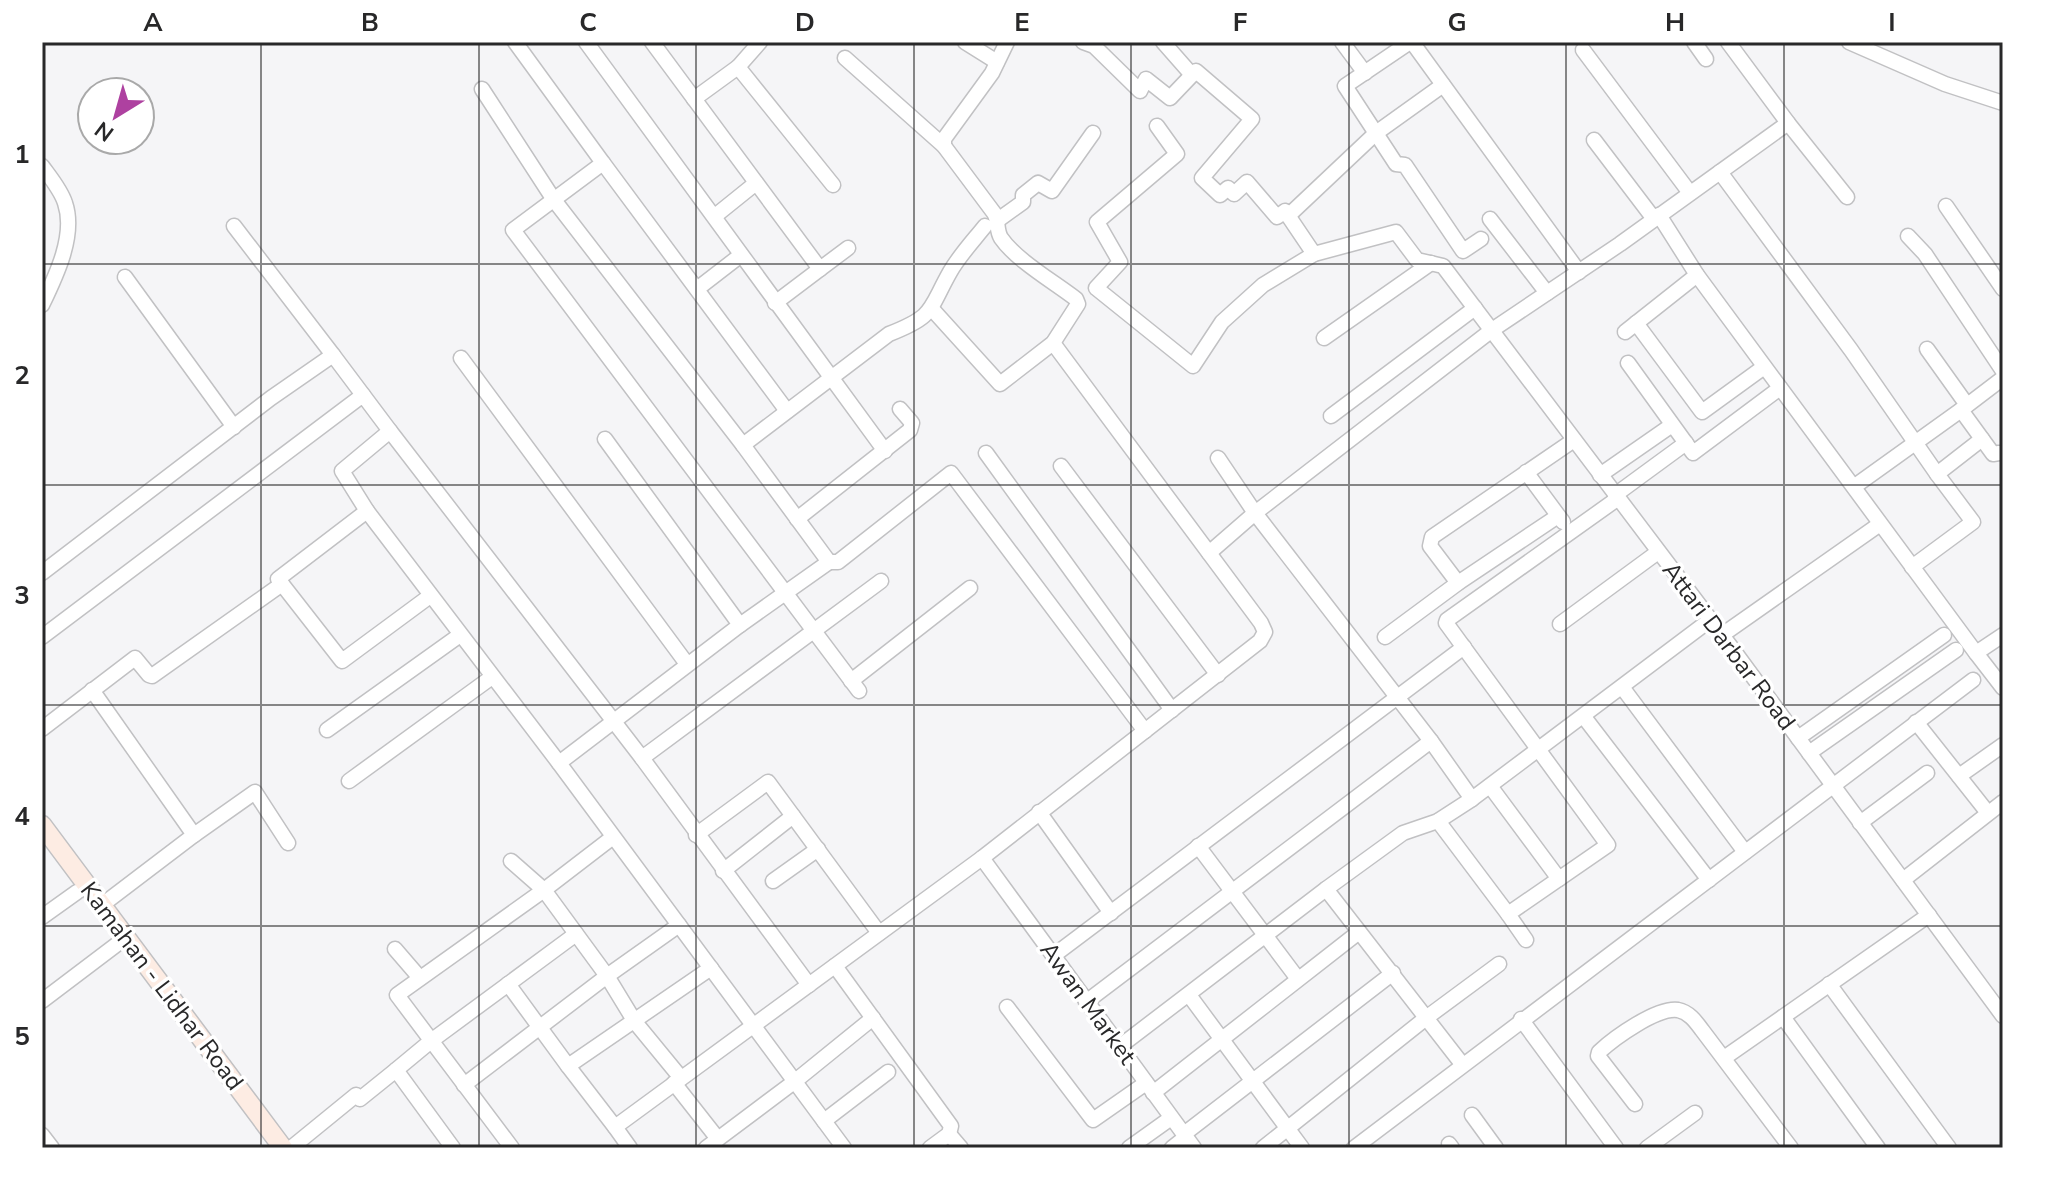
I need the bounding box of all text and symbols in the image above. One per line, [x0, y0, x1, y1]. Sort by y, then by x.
text: A [143, 5, 163, 40]
text: B [361, 5, 379, 40]
text: C [579, 5, 597, 40]
text: D [795, 5, 815, 40]
text: E [1014, 5, 1030, 40]
text: F [1233, 5, 1247, 40]
text: G [1447, 5, 1467, 40]
text: H [1665, 5, 1685, 40]
text: I [1888, 5, 1896, 40]
north arrow [76, 76, 156, 156]
text: N [89, 114, 120, 148]
text: 1 [14, 137, 30, 172]
text: 2 [14, 358, 30, 393]
street label: Attari Darbar Road [1655, 555, 1803, 737]
text: 3 [14, 578, 30, 613]
text: 4 [14, 799, 30, 834]
street label: Kamahan - Lidhar Road [73, 875, 251, 1097]
street label: Awan Market [1033, 935, 1144, 1071]
text: 5 [14, 1019, 30, 1054]

